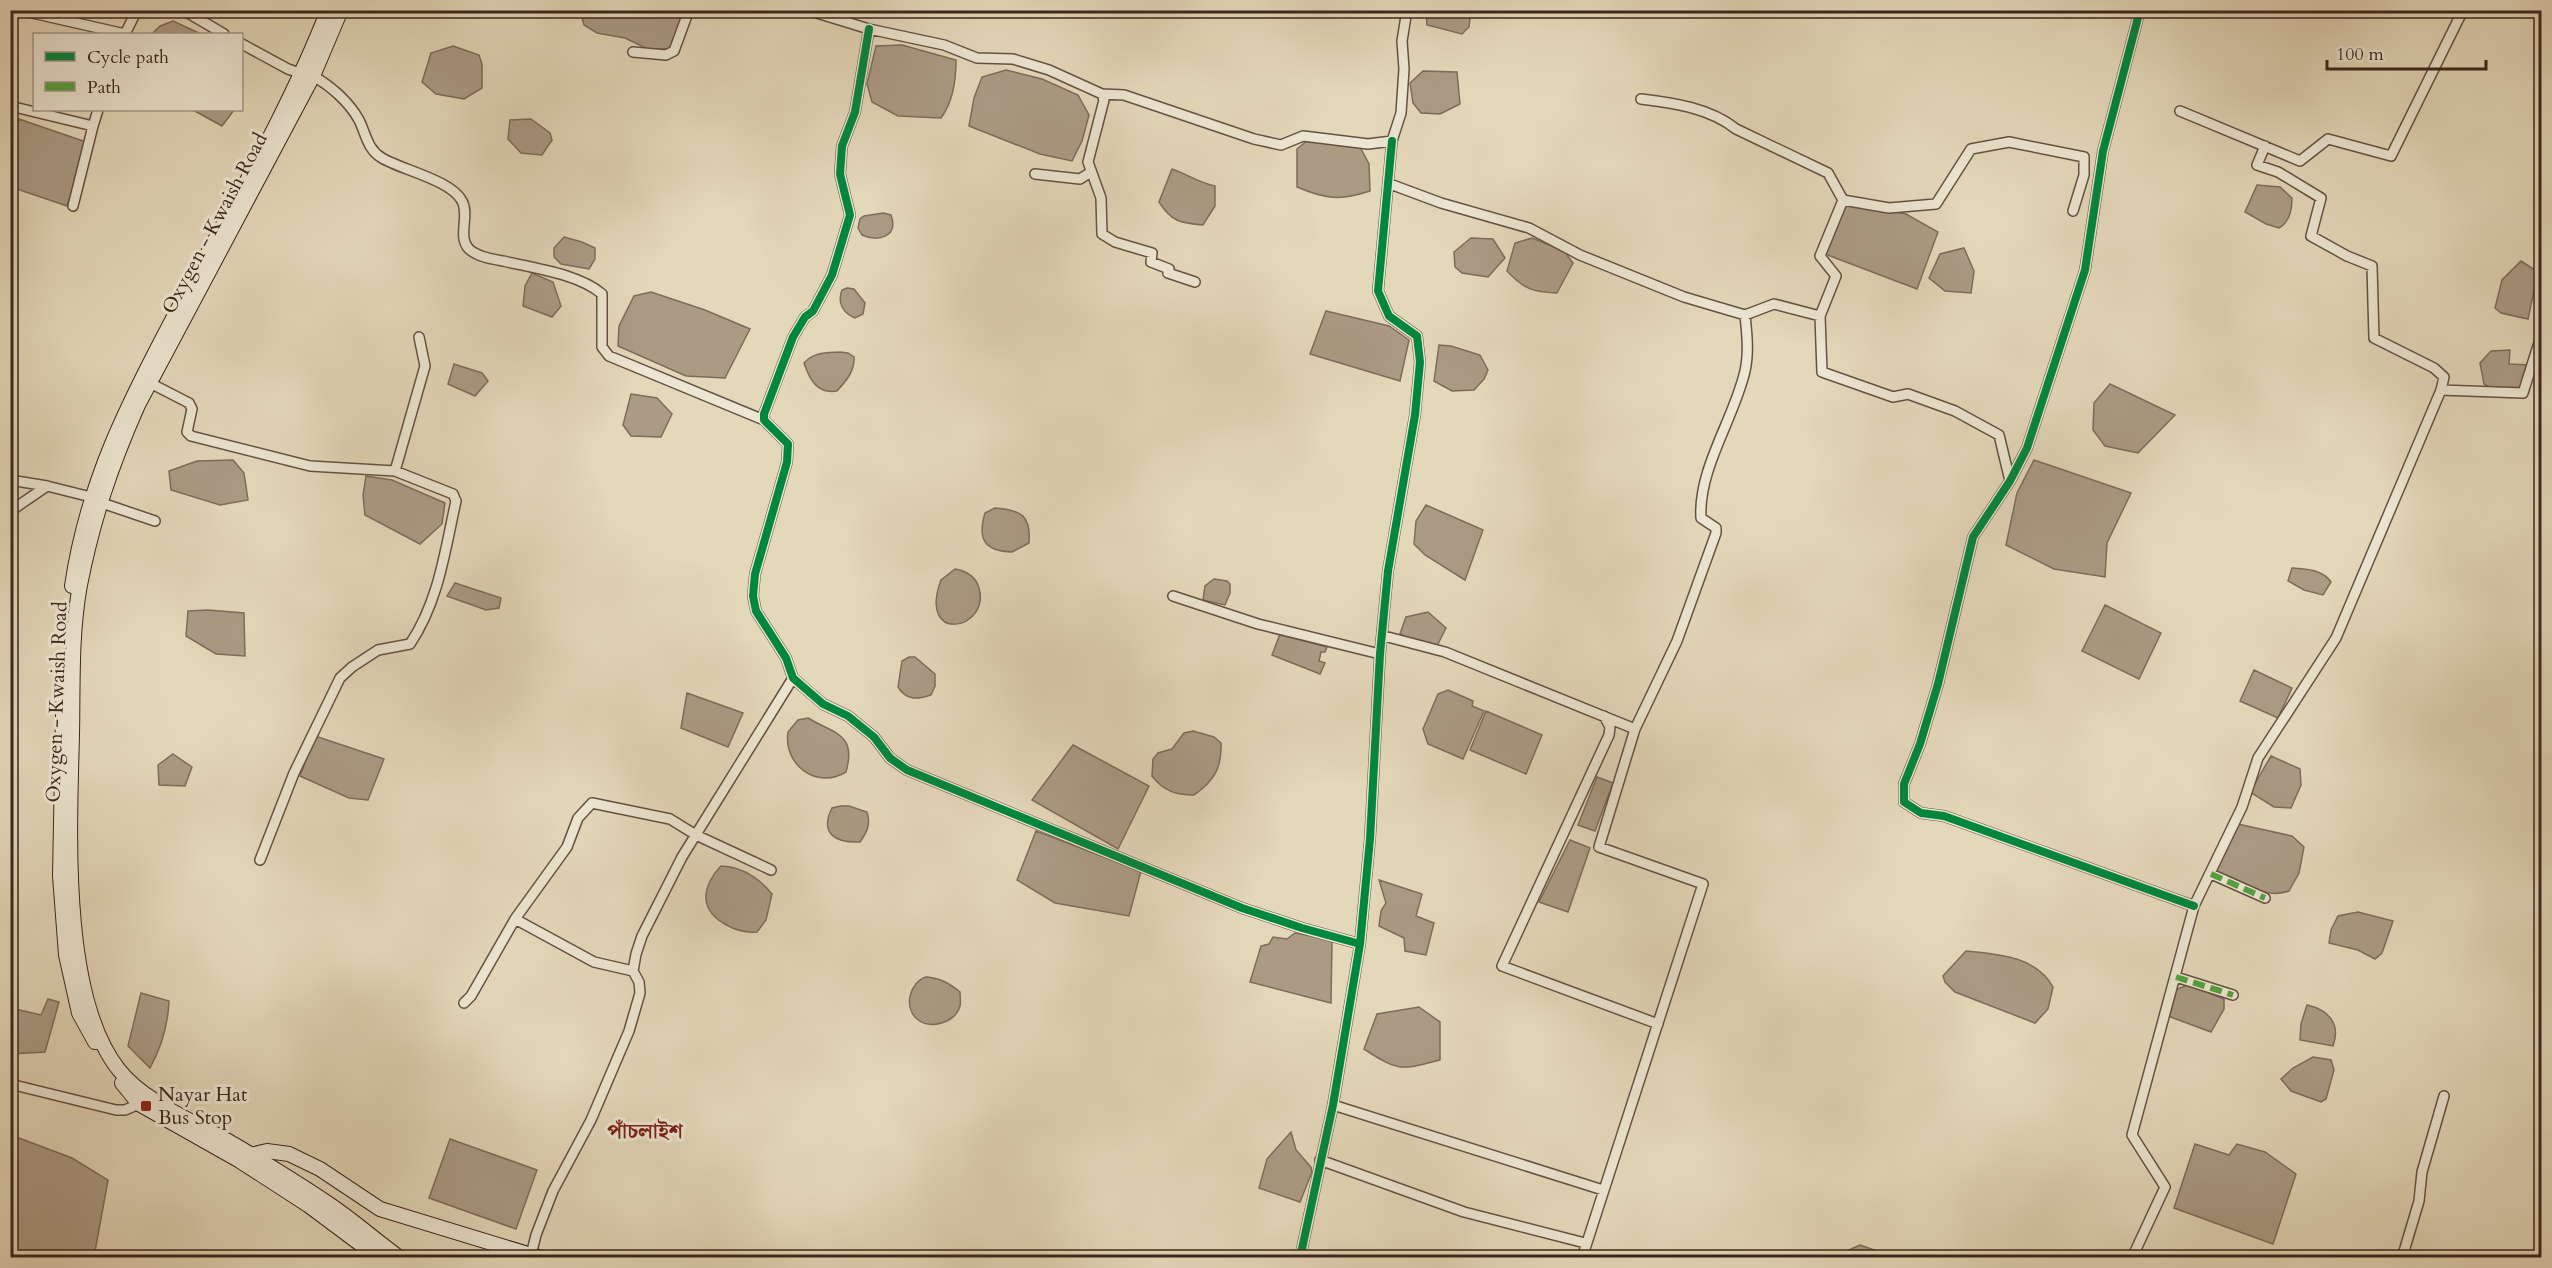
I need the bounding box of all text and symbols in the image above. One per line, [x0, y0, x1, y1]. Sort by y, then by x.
legend [33, 33, 243, 111]
scale bar [2327, 33, 2486, 71]
text: 100 m [2336, 42, 2384, 67]
text: Cycle path [87, 45, 169, 70]
text: Path [87, 75, 121, 100]
street label: Oxygen - Kwaish Road [155, 128, 274, 318]
street label: Oxygen - Kwaish Road [39, 601, 74, 803]
place label: Nayar Hat Bus Stop [158, 1081, 248, 1131]
marker: Nayar Hat Bus Stop [139, 1099, 153, 1113]
district label: পাঁচলাইশ [607, 1117, 684, 1146]

